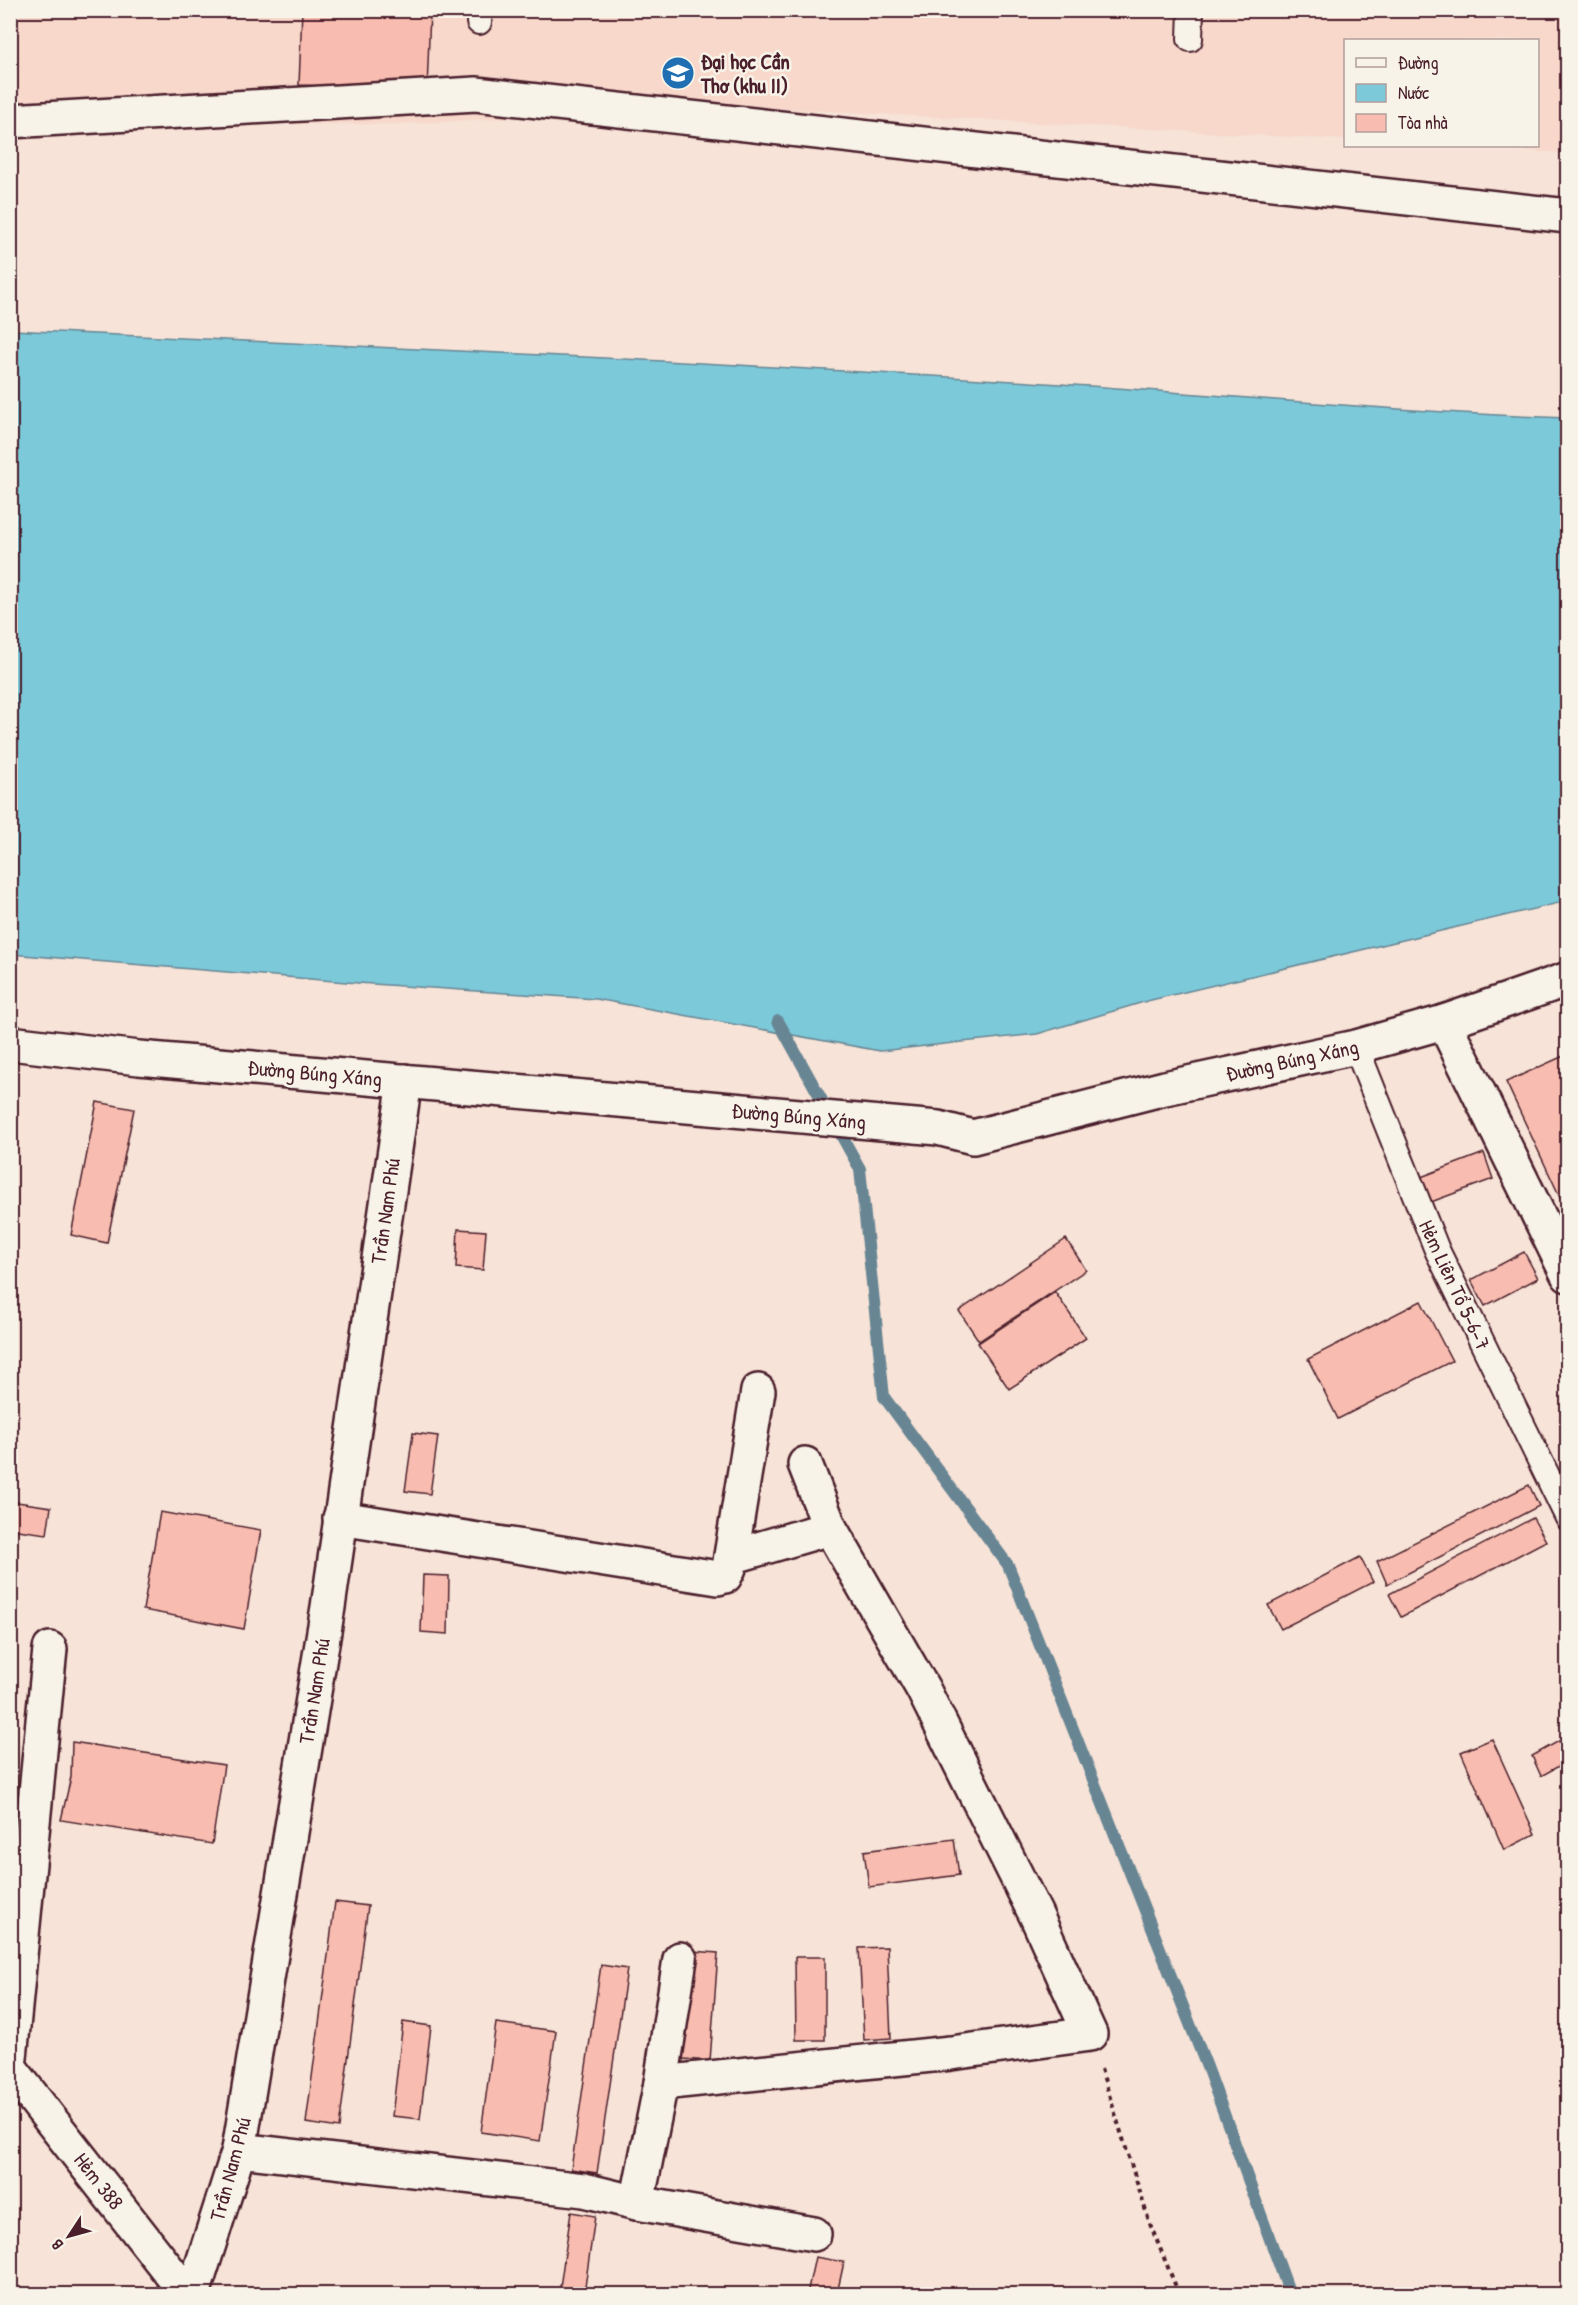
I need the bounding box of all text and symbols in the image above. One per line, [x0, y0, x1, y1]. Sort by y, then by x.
legend [1344, 39, 1539, 147]
place label: Đại học Cần Thơ (khu II) [700, 47, 790, 100]
text: Đường [1398, 50, 1439, 75]
school or university icon: Đại học Cần Thơ (khu II) [660, 55, 696, 91]
text: Nước [1398, 80, 1429, 105]
text: Tòa nhà [1398, 110, 1448, 135]
street label: Đường Búng Xáng [1223, 1032, 1361, 1088]
street label: Đường Búng Xáng [247, 1053, 383, 1093]
street label: Đường Búng Xáng [731, 1096, 867, 1136]
street label: Trần Nam Phú [363, 1156, 407, 1266]
street label: Hẻm Liên Tổ 5-6-7 [1412, 1215, 1498, 1355]
street label: Trần Nam Phú [291, 1636, 337, 1746]
street label: Trần Nam Phú [202, 2113, 258, 2224]
street label: Hẻm 388 [68, 2147, 130, 2215]
north arrow [39, 2206, 99, 2266]
text: B [46, 2235, 68, 2255]

